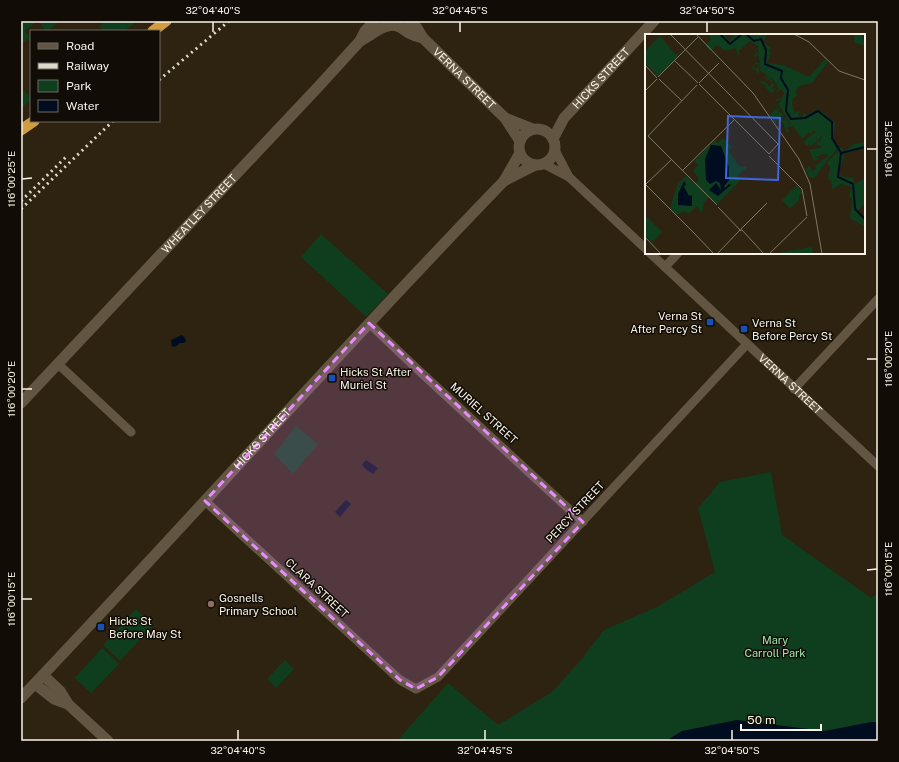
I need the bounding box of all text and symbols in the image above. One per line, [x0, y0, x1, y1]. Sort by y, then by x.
text: 32°04'40"S [185, 4, 241, 16]
text: 32°04'45"S [432, 4, 488, 16]
text: 32°04'50"S [679, 4, 735, 16]
legend [30, 30, 160, 122]
inset map [645, 34, 865, 254]
text: Road [66, 39, 94, 53]
street label: VERNA STREET [431, 45, 498, 112]
street label: HICKS STREET [570, 45, 632, 111]
text: Railway [66, 59, 110, 73]
text: Park [66, 79, 92, 93]
text: Water [66, 99, 100, 113]
text: 116°00'25"E [882, 121, 894, 177]
text: 116°00'25"E [5, 151, 17, 207]
street label: WHEATLEY STREET [159, 171, 239, 255]
place label: Verna St After Percy St [630, 310, 702, 335]
marker: Verna St After Percy St [705, 317, 715, 327]
place label: Verna St Before Percy St [752, 317, 832, 342]
marker: Verna St Before Percy St [739, 324, 749, 334]
text: 116°00'20"E [882, 331, 894, 387]
street label: VERNA STREET [756, 352, 825, 417]
text: 116°00'20"E [5, 361, 17, 417]
place label: Hicks St After Muriel St [340, 366, 411, 391]
marker: Hicks St After Muriel St [327, 373, 337, 383]
street label: MURIEL STREET [448, 380, 520, 446]
street label: HICKS STREET [231, 406, 293, 472]
street label: PERCY STREET [544, 479, 607, 545]
text: 116°00'15"E [882, 542, 894, 596]
street label: CLARA STREET [283, 556, 351, 620]
text: 116°00'15"E [5, 572, 17, 626]
place label: Gosnells Primary School [219, 592, 297, 617]
marker: Gosnells Primary School [206, 599, 216, 609]
place label: Hicks St Before May St [109, 615, 182, 640]
marker: Hicks St Before May St [96, 622, 106, 632]
park label: Mary Carroll Park [745, 634, 805, 659]
scale bar [741, 706, 821, 732]
text: 50 m [747, 713, 775, 727]
text: 32°04'40"S [210, 744, 266, 756]
text: 32°04'45"S [457, 744, 513, 756]
text: 32°04'50"S [704, 744, 760, 756]

